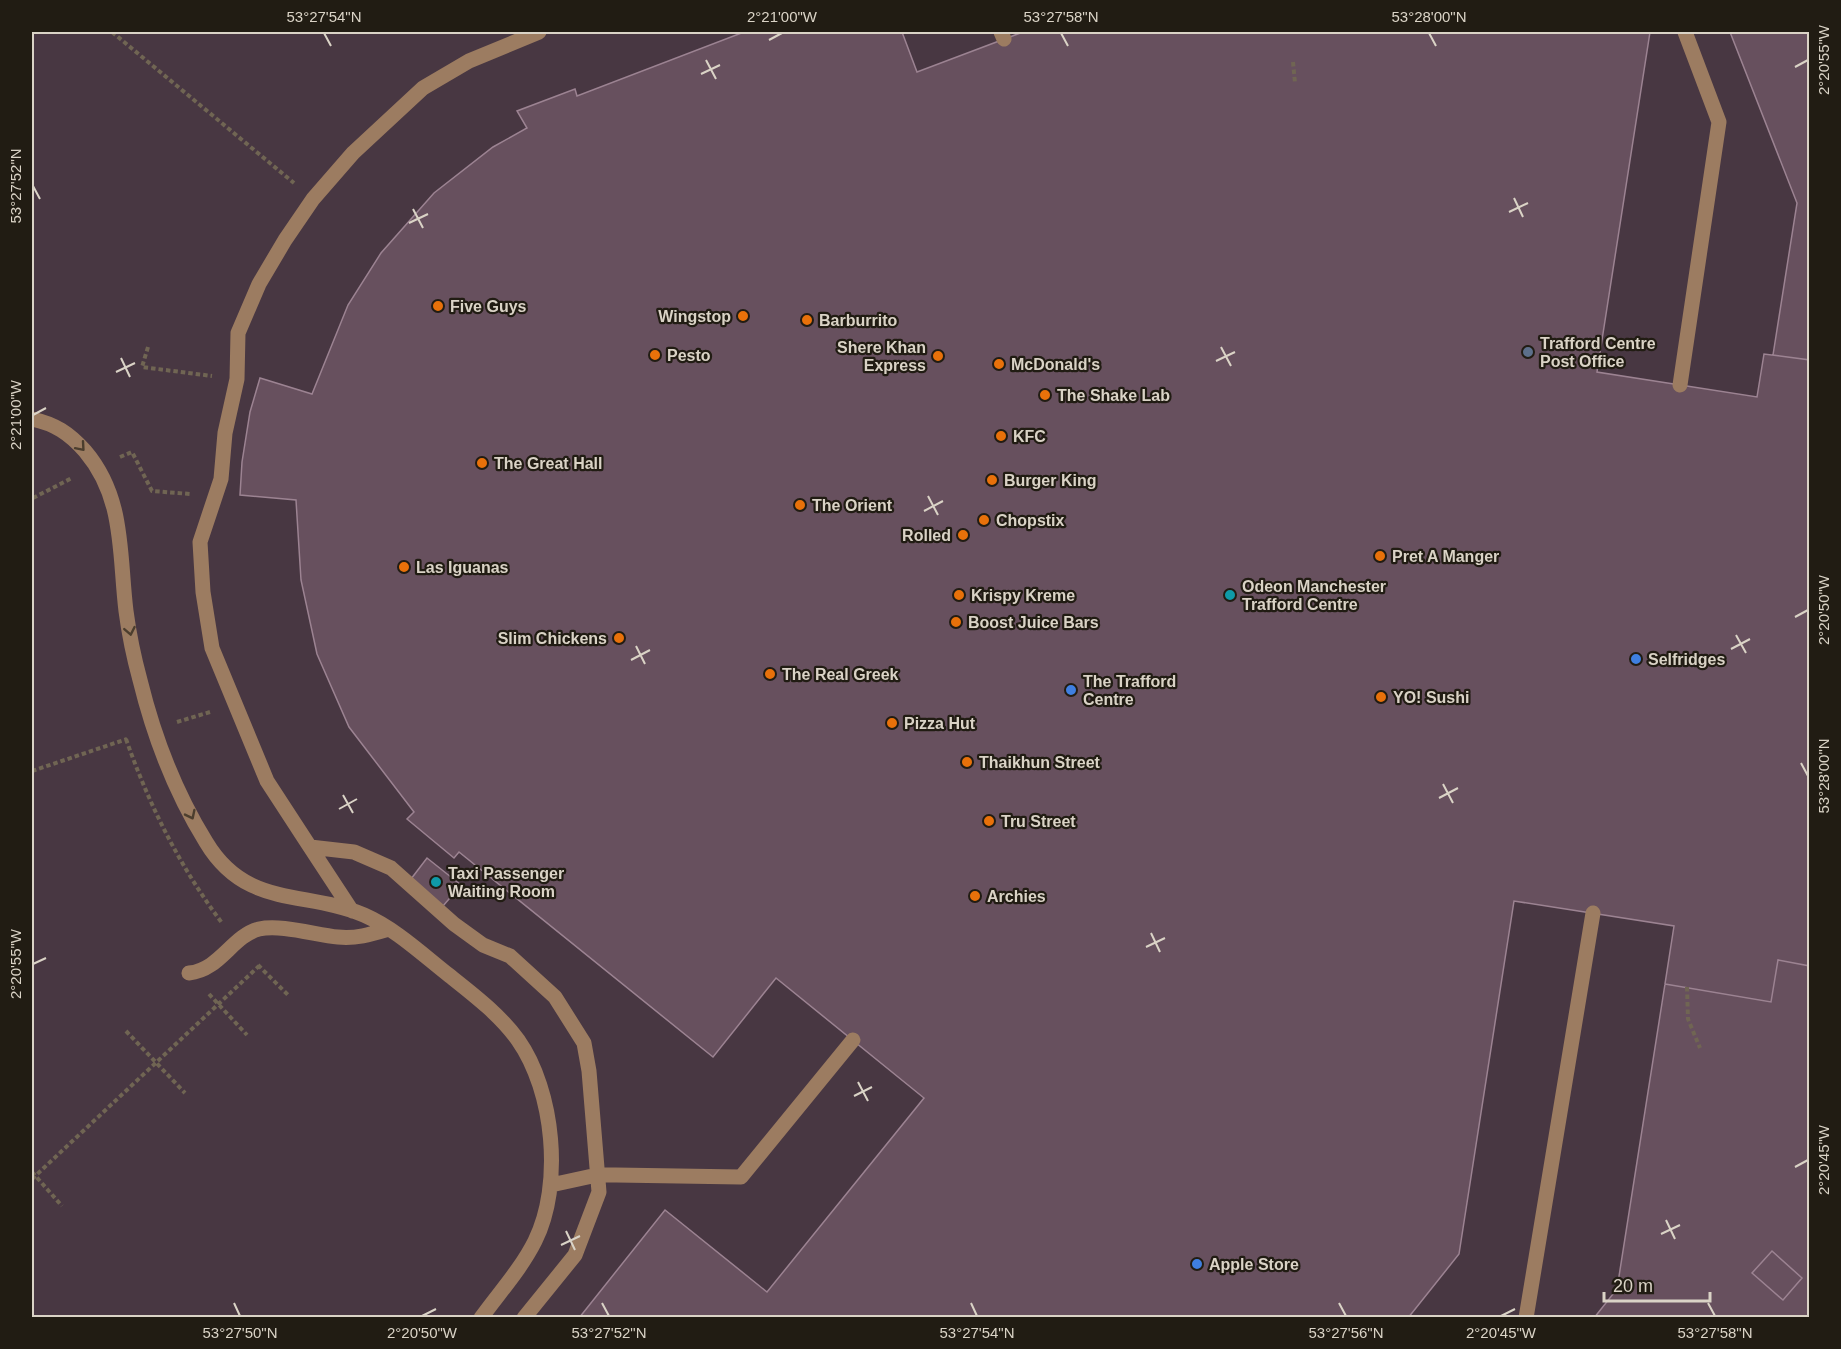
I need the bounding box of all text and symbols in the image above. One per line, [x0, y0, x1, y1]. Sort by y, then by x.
text: 53°27'54"N [286, 8, 362, 25]
text: 2°21'00"W [747, 8, 818, 25]
text: 53°27'58"N [1023, 8, 1099, 25]
text: 53°28'00"N [1391, 8, 1467, 25]
text: 2°20'55"W [1815, 24, 1832, 95]
text: 53°27'52"N [7, 148, 24, 224]
place label: Five Guys [450, 298, 527, 315]
marker: Five Guys [431, 299, 445, 313]
place label: Wingstop [658, 308, 731, 325]
marker: Wingstop [736, 309, 750, 323]
place label: Barburrito [819, 312, 897, 329]
marker: Barburrito [800, 313, 814, 327]
place label: Trafford Centre Post Office [1540, 335, 1656, 370]
place label: Shere Khan Express [837, 339, 926, 374]
marker: Trafford Centre Post Office [1521, 345, 1535, 359]
place label: Pesto [667, 347, 711, 364]
marker: Pesto [648, 348, 662, 362]
marker: Shere Khan Express [931, 349, 945, 363]
place label: McDonald's [1011, 356, 1100, 373]
marker: McDonald's [992, 357, 1006, 371]
text: 2°21'00"W [7, 379, 24, 450]
place label: The Shake Lab [1057, 387, 1170, 404]
marker: The Shake Lab [1038, 388, 1052, 402]
place label: KFC [1013, 428, 1046, 445]
marker: KFC [994, 429, 1008, 443]
one-way arrow [74, 440, 85, 451]
place label: The Great Hall [494, 455, 602, 472]
marker: The Great Hall [475, 456, 489, 470]
place label: Burger King [1004, 472, 1096, 489]
marker: Burger King [985, 473, 999, 487]
place label: The Orient [812, 497, 893, 514]
marker: The Orient [793, 498, 807, 512]
place label: Chopstix [996, 512, 1065, 529]
marker: Chopstix [977, 513, 991, 527]
place label: Rolled [902, 527, 951, 544]
marker: Rolled [956, 528, 970, 542]
place label: Pret A Manger [1392, 548, 1499, 565]
marker: Pret A Manger [1373, 549, 1387, 563]
place label: Las Iguanas [416, 559, 509, 576]
marker: Las Iguanas [397, 560, 411, 574]
text: 2°20'50"W [1815, 574, 1832, 645]
place label: Odeon Manchester Trafford Centre [1242, 578, 1386, 613]
place label: Krispy Kreme [971, 587, 1075, 604]
marker: Krispy Kreme [952, 588, 966, 602]
marker: Odeon Manchester Trafford Centre [1223, 588, 1237, 602]
place label: Boost Juice Bars [968, 614, 1099, 631]
marker: Boost Juice Bars [949, 615, 963, 629]
one-way arrow [123, 626, 136, 636]
place label: Slim Chickens [498, 630, 607, 647]
marker: Slim Chickens [612, 631, 626, 645]
place label: Selfridges [1648, 651, 1725, 668]
marker: Selfridges [1629, 652, 1643, 666]
place label: The Real Greek [782, 666, 899, 683]
marker: The Real Greek [763, 667, 777, 681]
place label: The Trafford Centre [1083, 673, 1176, 708]
marker: The Trafford Centre [1064, 683, 1078, 697]
place label: YO! Sushi [1393, 689, 1469, 706]
marker: YO! Sushi [1374, 690, 1388, 704]
place label: Pizza Hut [904, 715, 976, 732]
marker: Pizza Hut [885, 716, 899, 730]
text: 53°28'00"N [1815, 738, 1832, 814]
place label: Thaikhun Street [979, 754, 1101, 771]
marker: Thaikhun Street [960, 755, 974, 769]
one-way arrow [183, 809, 195, 820]
place label: Tru Street [1001, 813, 1076, 830]
marker: Tru Street [982, 814, 996, 828]
place label: Taxi Passenger Waiting Room [448, 865, 564, 900]
marker: Taxi Passenger Waiting Room [429, 875, 443, 889]
place label: Archies [987, 888, 1046, 905]
marker: Archies [968, 889, 982, 903]
text: 2°20'55"W [7, 928, 24, 999]
text: 2°20'45"W [1815, 1124, 1832, 1195]
place label: Apple Store [1209, 1256, 1299, 1273]
marker: Apple Store [1190, 1257, 1204, 1271]
scale bar [1604, 1265, 1710, 1303]
text: 20 m [1613, 1276, 1653, 1296]
text: 53°27'50"N [202, 1324, 278, 1341]
text: 2°20'50"W [387, 1324, 458, 1341]
text: 53°27'52"N [571, 1324, 647, 1341]
text: 53°27'54"N [939, 1324, 1015, 1341]
text: 53°27'56"N [1308, 1324, 1384, 1341]
text: 2°20'45"W [1466, 1324, 1537, 1341]
text: 53°27'58"N [1677, 1324, 1753, 1341]

